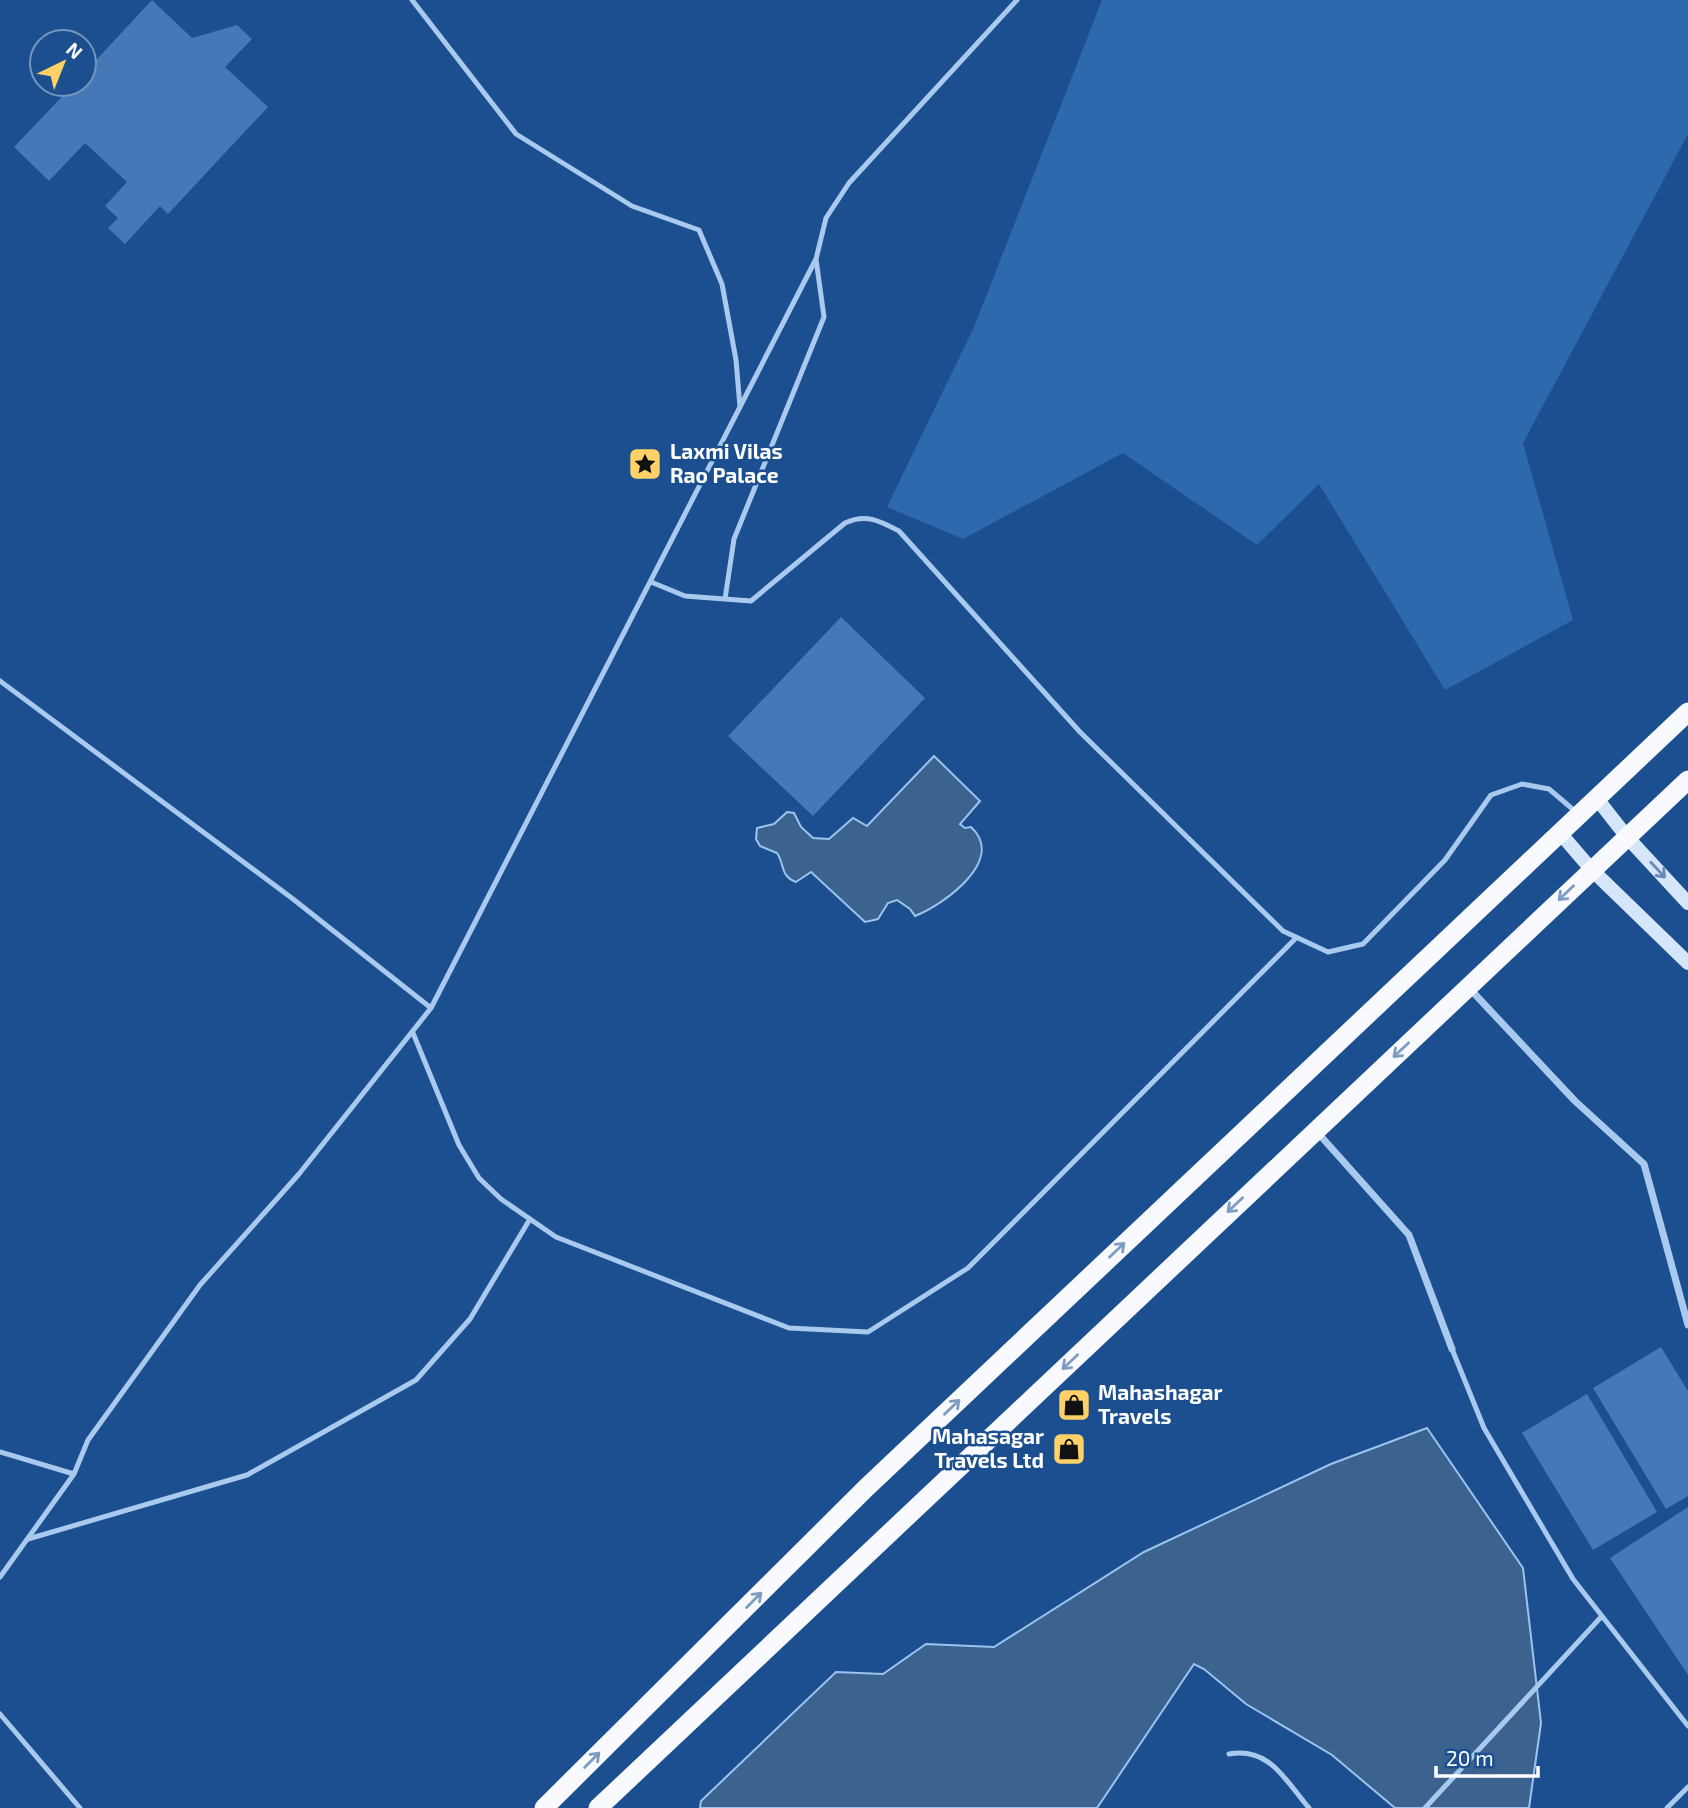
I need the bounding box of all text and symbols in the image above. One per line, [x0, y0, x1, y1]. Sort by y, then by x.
north arrow [28, 28, 98, 98]
text: N [62, 37, 88, 63]
place label: Laxmi Vilas Rao Palace [670, 438, 783, 487]
place icon: Laxmi Vilas Rao Palace [626, 445, 664, 483]
one-way arrow [1649, 861, 1666, 878]
one-way arrow [1558, 885, 1575, 902]
one-way arrow [1393, 1041, 1410, 1058]
one-way arrow [1227, 1197, 1244, 1214]
one-way arrow [1108, 1242, 1125, 1259]
one-way arrow [1062, 1353, 1079, 1370]
place label: Mahashagar Travels [1098, 1379, 1223, 1428]
shop icon: Mahashagar Travels [1055, 1386, 1093, 1424]
one-way arrow [943, 1399, 960, 1416]
place label: Mahasagar Travels Ltd [932, 1423, 1044, 1472]
shop icon: Mahasagar Travels Ltd [1050, 1430, 1088, 1468]
one-way arrow [745, 1591, 762, 1608]
scale bar [1436, 1734, 1538, 1778]
text: 20 m [1446, 1745, 1494, 1770]
one-way arrow [583, 1752, 600, 1769]

